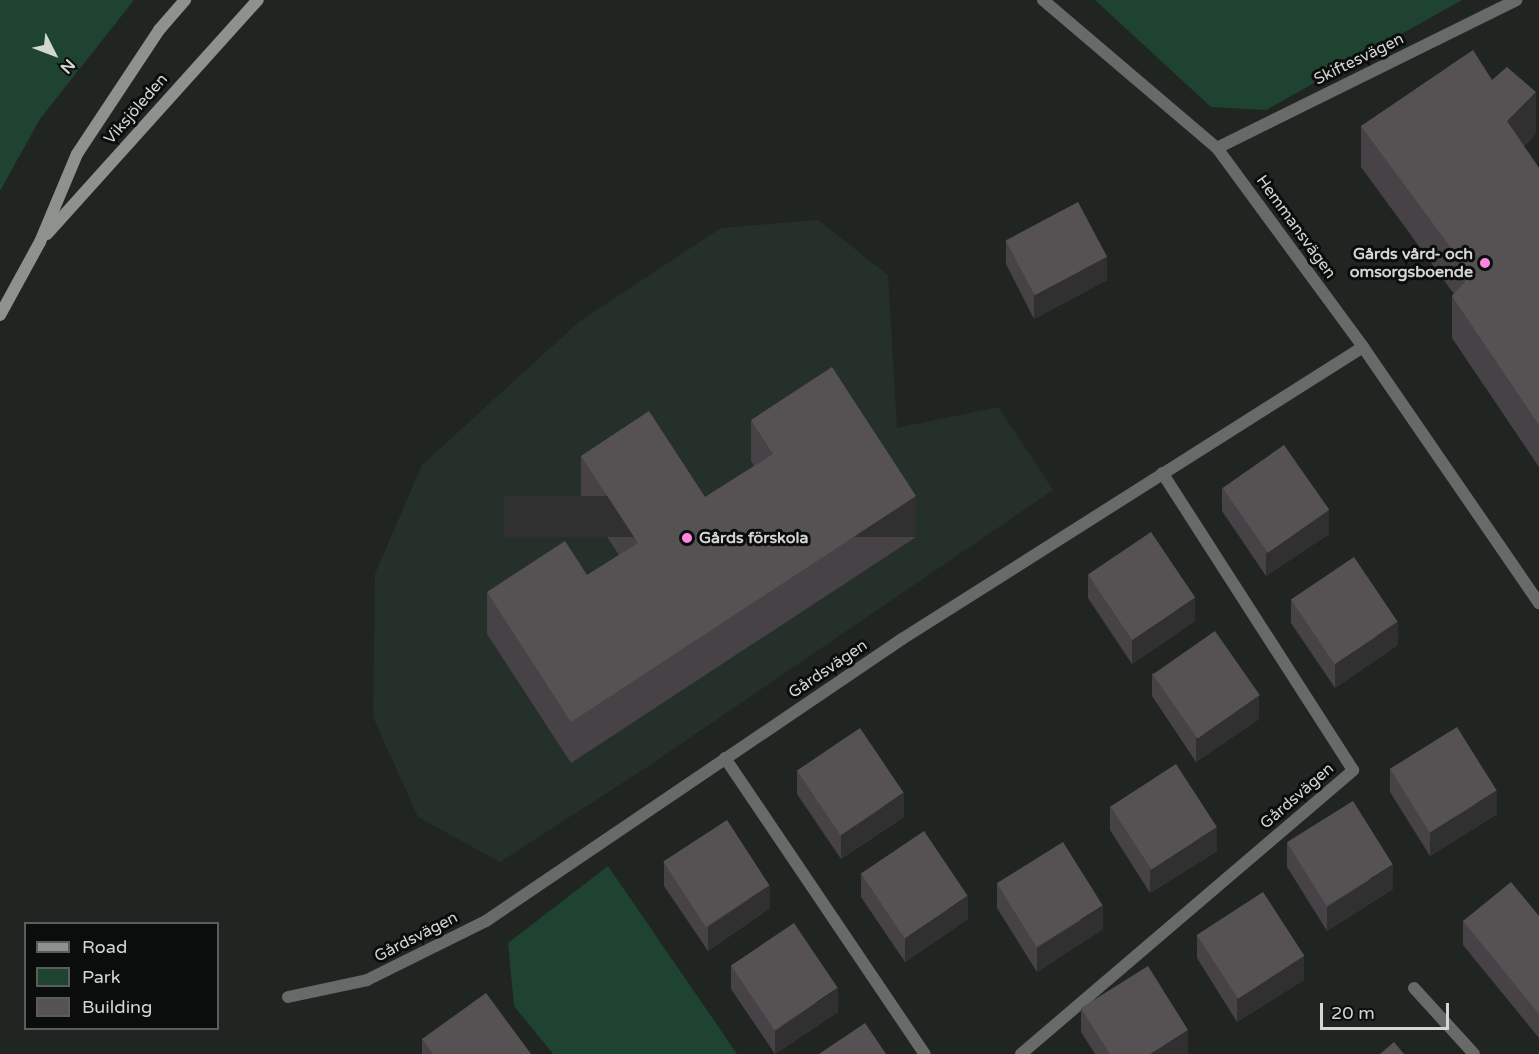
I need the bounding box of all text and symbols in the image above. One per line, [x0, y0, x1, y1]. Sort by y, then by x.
north arrow [24, 24, 84, 84]
street label: Skiftesvägen [1311, 29, 1407, 89]
text: N [56, 55, 79, 78]
street label: Viksjöleden [100, 70, 172, 148]
street label: Hemmansvägen [1252, 172, 1340, 282]
place label: Gårds vård- och omsorgsboende [1350, 244, 1473, 282]
marker: Gårds vård- och omsorgsboende [1478, 256, 1492, 270]
place label: Gårds förskola [699, 528, 808, 548]
marker: Gårds förskola [680, 531, 694, 545]
street label: Gårdsvägen [785, 636, 871, 702]
street label: Gårdsvägen [1256, 759, 1338, 833]
street label: Gårdsvägen [371, 908, 461, 966]
legend [24, 922, 219, 1030]
text: Road [82, 936, 127, 958]
text: Park [82, 966, 120, 988]
scale bar [1323, 991, 1452, 1029]
text: Building [82, 996, 152, 1018]
text: 20 m [1331, 1002, 1375, 1024]

